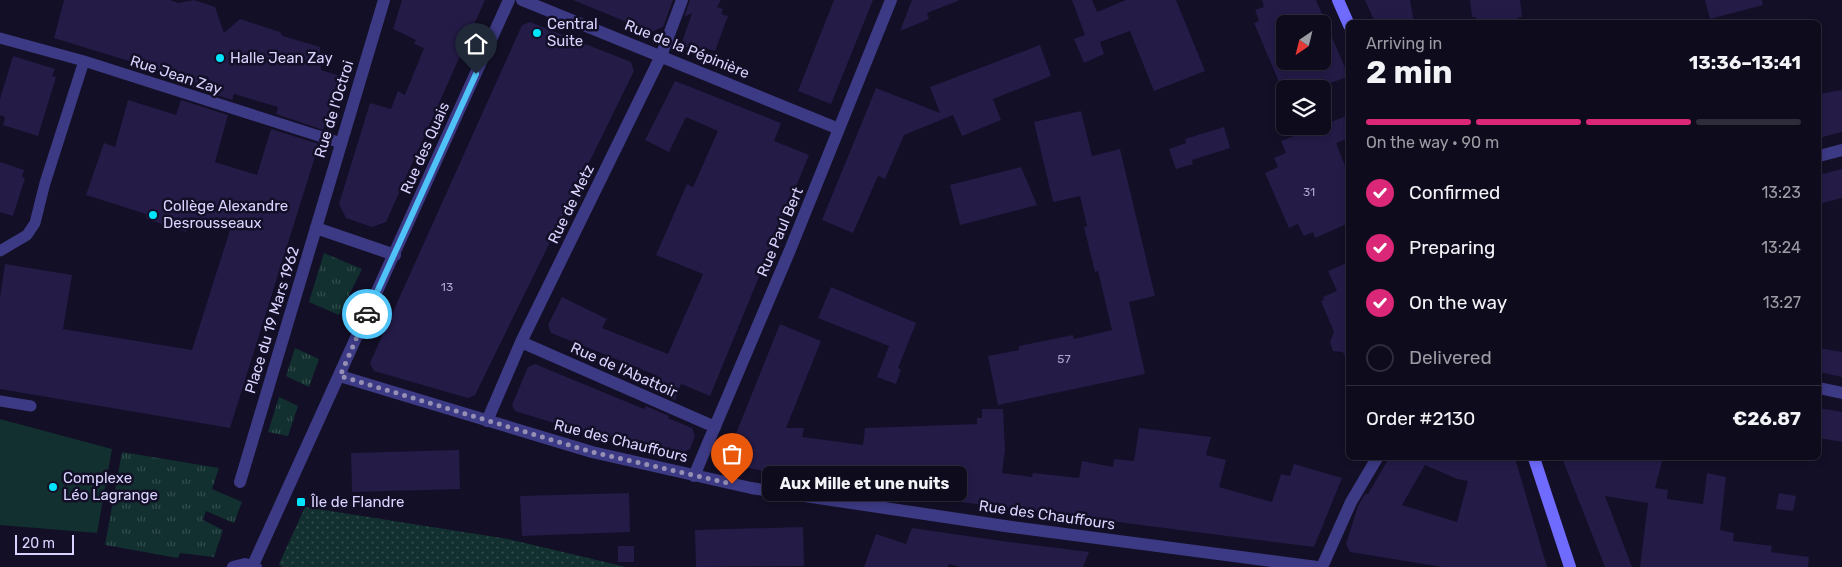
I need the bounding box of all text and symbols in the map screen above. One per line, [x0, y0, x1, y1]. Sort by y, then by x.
place label: Central Suite [547, 15, 598, 50]
north arrow [1276, 15, 1331, 70]
map controls [1276, 15, 1331, 135]
street label: Rue de la Pépinière [622, 16, 752, 82]
pin [455, 23, 497, 74]
marker: Central Suite [531, 27, 543, 39]
icon: home [462, 30, 490, 58]
text: Arriving in [1366, 34, 1442, 53]
place label: Halle Jean Zay [230, 49, 333, 67]
text: 13:36–13:41 [1689, 51, 1801, 74]
street label: Rue Jean Zay [128, 52, 224, 98]
marker: Halle Jean Zay [214, 52, 226, 64]
text: 2 min [1366, 53, 1453, 91]
street label: Rue de l'Octroi [311, 58, 357, 160]
button: layers [1276, 80, 1331, 135]
street label: Rue des Quais [397, 99, 453, 197]
text: On the way · 90 m [1366, 133, 1499, 152]
street label: Rue de Metz [544, 161, 598, 246]
icon: check [1366, 179, 1394, 207]
text: Confirmed [1409, 181, 1500, 204]
text: 13:23 [1761, 183, 1801, 202]
street label: Rue Paul Bert [753, 185, 807, 279]
house number: 31 [1303, 185, 1315, 199]
place label: Collège Alexandre Desrousseaux [163, 197, 288, 232]
marker: Collège Alexandre Desrousseaux [147, 209, 159, 221]
icon: check [1366, 234, 1394, 262]
text: Preparing [1409, 236, 1495, 259]
text: 13:24 [1761, 238, 1801, 257]
street label: Place du 19 Mars 1962 [241, 244, 303, 396]
house number: 13 [441, 280, 453, 294]
courier [342, 289, 392, 339]
icon: check [1366, 289, 1394, 317]
text: On the way [1409, 291, 1507, 314]
text: 13:27 [1763, 293, 1801, 312]
icon: car [353, 300, 381, 328]
street label: Rue de l'Abattoir [568, 338, 680, 402]
text: Delivered [1409, 346, 1492, 369]
house number: 57 [1057, 352, 1071, 366]
text: Order #2130 [1366, 407, 1475, 430]
text: €26.87 [1732, 407, 1801, 430]
street label: Rue des Chauffours [552, 416, 690, 466]
pin [711, 433, 753, 484]
icon: bag [718, 440, 746, 468]
callout: Aux Mille et une nuits [762, 466, 967, 502]
place label: Complexe Léo Lagrange [63, 469, 158, 504]
text: Aux Mille et une nuits [780, 474, 949, 493]
marker: Complexe Léo Lagrange [47, 481, 59, 493]
place label: Île de Flandre [310, 493, 404, 511]
marker: Île de Flandre [295, 496, 307, 508]
street label: Rue des Chauffours [978, 497, 1117, 534]
scale bar [15, 532, 74, 555]
text: 20 m [22, 535, 55, 552]

